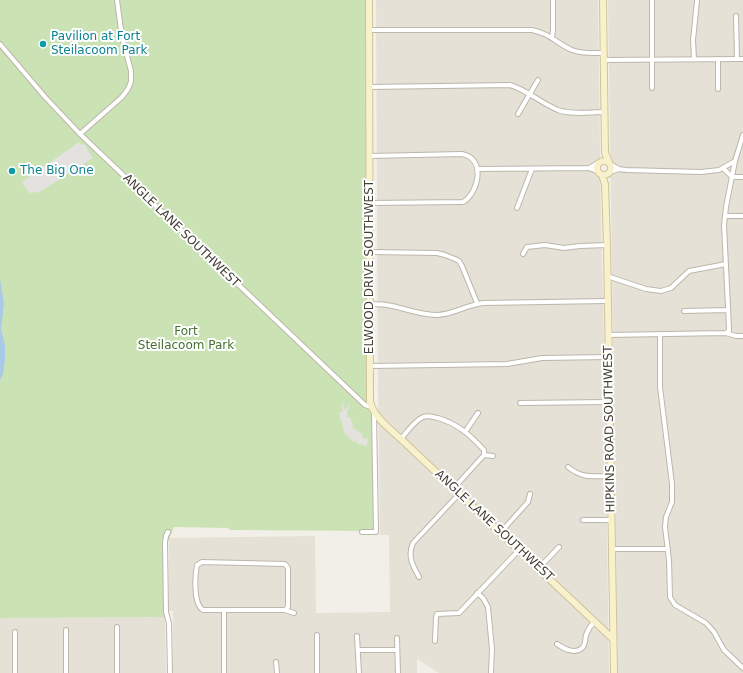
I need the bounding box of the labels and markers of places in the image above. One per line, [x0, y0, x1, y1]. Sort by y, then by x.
place label: Pavilion at Fort Steilacoom Park [51, 30, 147, 58]
marker: Pavilion at Fort Steilacoom Park [38, 39, 48, 49]
place label: The Big One [20, 164, 94, 178]
marker: The Big One [7, 166, 17, 176]

